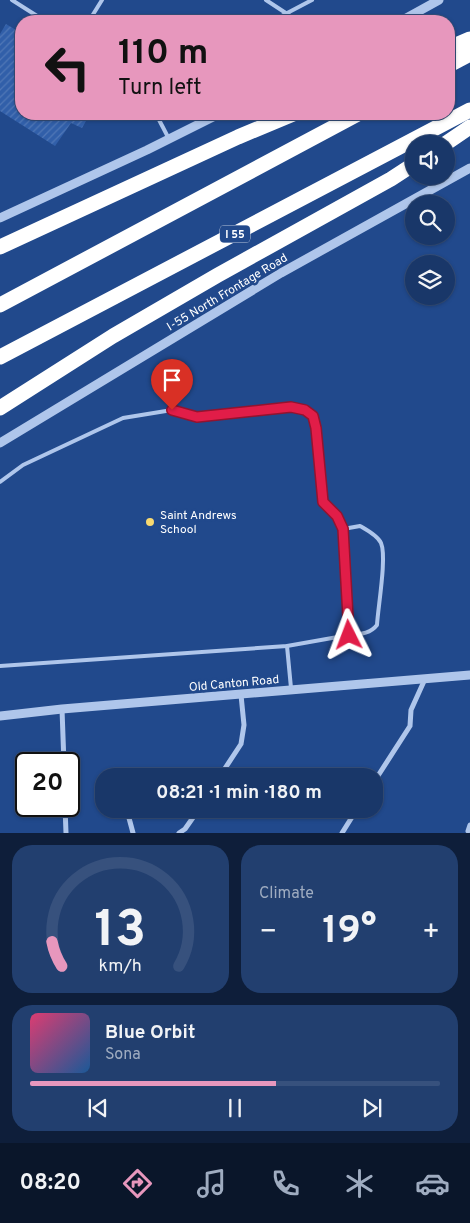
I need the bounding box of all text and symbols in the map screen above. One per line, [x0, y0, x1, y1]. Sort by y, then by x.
text: 110 m [118, 32, 208, 76]
icon: left [35, 35, 100, 100]
text: Turn left [118, 75, 201, 102]
map controls [405, 135, 455, 305]
button: sound [405, 135, 455, 185]
button: search [405, 195, 455, 245]
road number: I 55 [220, 225, 250, 242]
street label: I-55 North Frontage Road [164, 250, 291, 335]
button: layers [405, 255, 455, 305]
pin [151, 359, 193, 410]
icon: arrive [158, 366, 186, 394]
place label: Saint Andrews School [160, 508, 237, 538]
marker: Saint Andrews School [144, 516, 156, 528]
position arrow [322, 608, 374, 660]
street label: Old Canton Road [188, 672, 280, 696]
speed limit sign: 20 [15, 752, 80, 817]
text: 08:21 · 1 min · 180 m [156, 781, 322, 805]
text: Climate [259, 884, 314, 904]
text: 13 [95, 899, 146, 965]
text: 19° [322, 908, 377, 957]
text: − [259, 915, 277, 951]
text: + [422, 915, 440, 951]
text: km/h [99, 955, 142, 978]
text: Blue Orbit [105, 1021, 195, 1045]
text: Sona [105, 1045, 141, 1065]
icon: previous [84, 1094, 112, 1122]
icon: pause [221, 1094, 249, 1122]
icon: next [358, 1094, 386, 1122]
icon: directions [120, 1166, 155, 1201]
icon: music [194, 1166, 229, 1201]
icon: phone [268, 1166, 303, 1201]
icon: climate [342, 1166, 377, 1201]
icon: car [415, 1166, 450, 1201]
text: 08:20 [19, 1170, 81, 1197]

